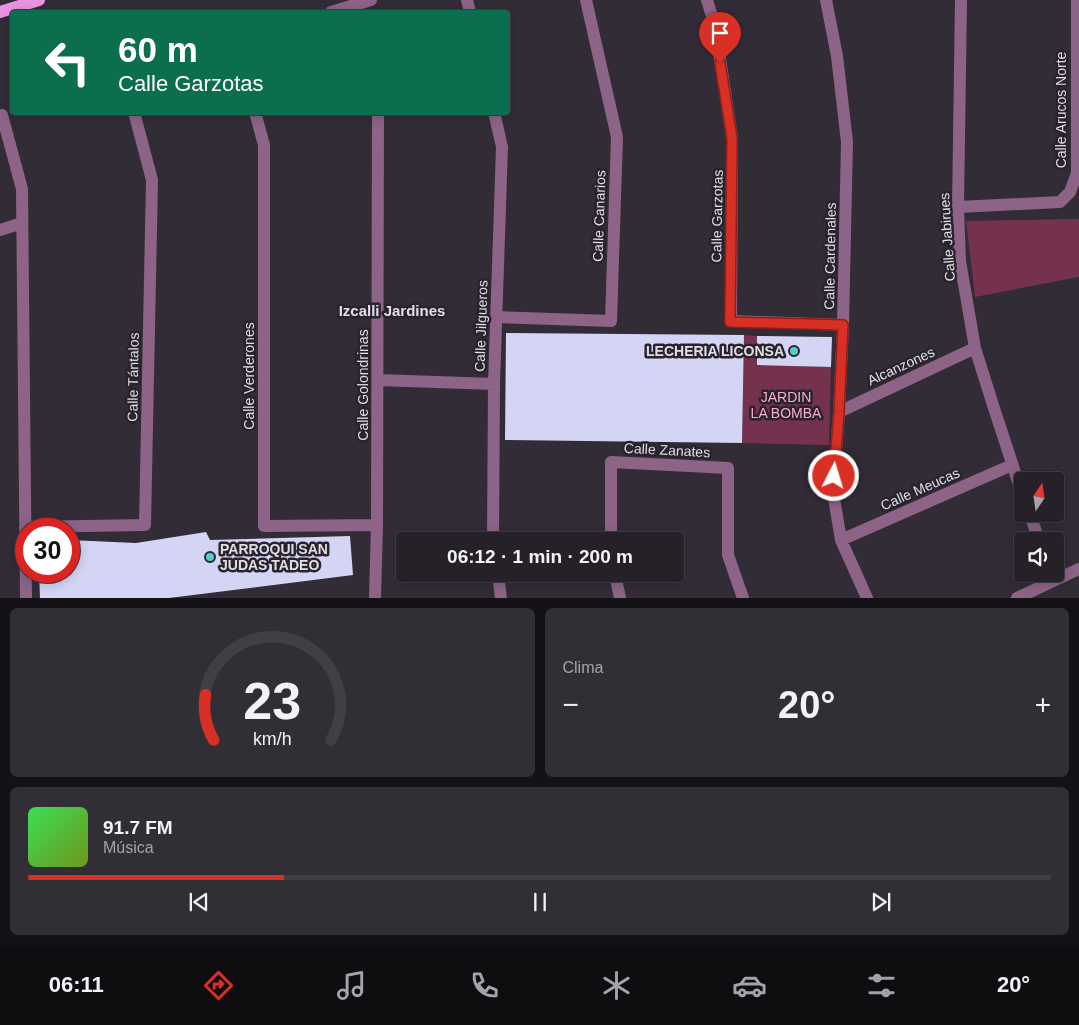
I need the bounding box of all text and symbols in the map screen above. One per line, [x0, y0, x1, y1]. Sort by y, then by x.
pin [699, 12, 741, 63]
icon: arrive [706, 19, 734, 47]
icon: left [35, 30, 100, 95]
text: 60 m [118, 30, 198, 69]
street label: Calle Arucos Norte [1053, 51, 1069, 168]
text: Calle Garzotas [118, 71, 264, 96]
street label: Calle Canarios [589, 170, 609, 262]
street label: Calle Garzotas [708, 170, 726, 262]
street label: Calle Jabirues [936, 192, 958, 282]
street label: Calle Cardenales [821, 202, 839, 310]
street label: Calle Jilgueros [471, 280, 491, 372]
district label: Izcalli Jardines [339, 302, 445, 319]
street label: Calle Verderones [241, 322, 257, 430]
street label: Calle Golondrinas [355, 329, 371, 441]
street label: Calle Tántalos [124, 332, 142, 422]
place label: LECHERIA LICONSA [646, 343, 784, 359]
street label: Alcanzones [865, 343, 937, 389]
marker: LECHERIA LICONSA [788, 345, 800, 357]
park label: JARDIN LA BOMBA [751, 389, 822, 421]
street label: Calle Zanates [623, 440, 711, 460]
position arrow [807, 449, 859, 501]
street label: Calle Meucas [878, 464, 962, 514]
north arrow [1014, 472, 1064, 522]
map controls [1014, 472, 1064, 582]
speed limit sign: 30 [15, 518, 80, 583]
button: sound [1014, 532, 1064, 582]
place label: PARROQUI SAN JUDAS TADEO [220, 541, 328, 573]
text: 06:12 · 1 min · 200 m [447, 546, 633, 567]
marker: PARROQUI SAN JUDAS TADEO [204, 551, 216, 563]
text: Clima [563, 659, 603, 676]
text: 23 [243, 672, 301, 730]
text: 20° [778, 684, 835, 726]
text: − [563, 689, 579, 720]
text: + [1035, 689, 1051, 720]
text: km/h [253, 729, 292, 749]
text: 91.7 FM [103, 817, 173, 838]
text: Música [103, 839, 154, 856]
icon: previous [185, 888, 213, 916]
icon: pause [526, 888, 554, 916]
icon: next [867, 888, 895, 916]
icon: directions [201, 968, 236, 1003]
icon: music [334, 968, 369, 1003]
icon: phone [467, 968, 502, 1003]
icon: climate [599, 968, 634, 1003]
icon: car [732, 968, 767, 1003]
icon: filters [864, 968, 899, 1003]
text: 06:11 [49, 972, 104, 997]
text: 20° [997, 972, 1030, 997]

